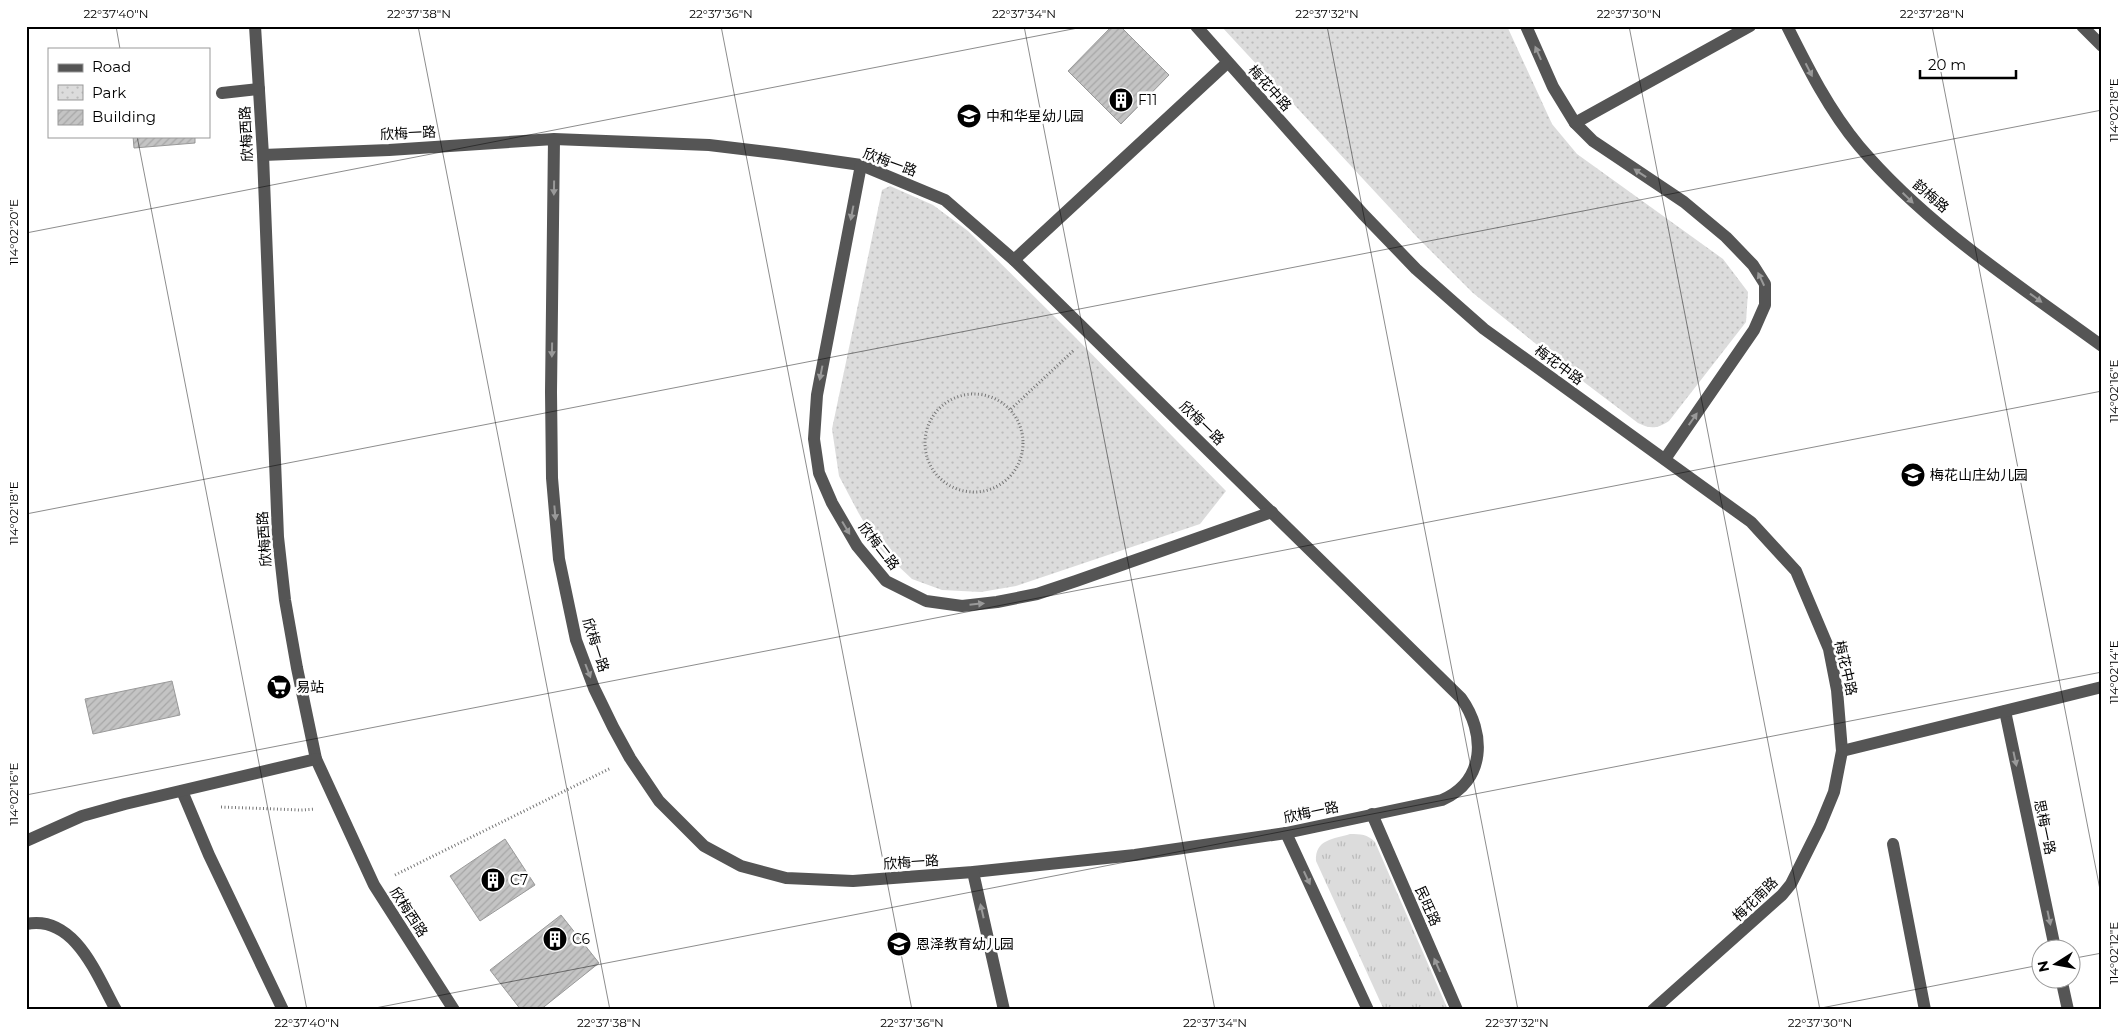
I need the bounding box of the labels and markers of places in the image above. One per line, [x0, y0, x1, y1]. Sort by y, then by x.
building icon: F11 [1108, 87, 1134, 113]
place label: F11 [1138, 91, 1157, 109]
school or university icon: 中和华星幼儿园 [956, 103, 982, 129]
place label: 中和华星幼儿园 [986, 107, 1084, 125]
school or university icon: 梅花山庄幼儿园 [1900, 462, 1926, 488]
place label: 梅花山庄幼儿园 [1930, 466, 2028, 484]
supermarket icon: 易站 [266, 674, 292, 700]
place label: 易站 [296, 678, 324, 696]
building icon: C7 [480, 867, 506, 893]
place label: C7 [510, 871, 528, 889]
building icon: C6 [542, 926, 568, 952]
place label: C6 [572, 930, 591, 948]
school or university icon: 恩泽教育幼儿园 [886, 931, 912, 957]
place label: 恩泽教育幼儿园 [916, 935, 1014, 953]

